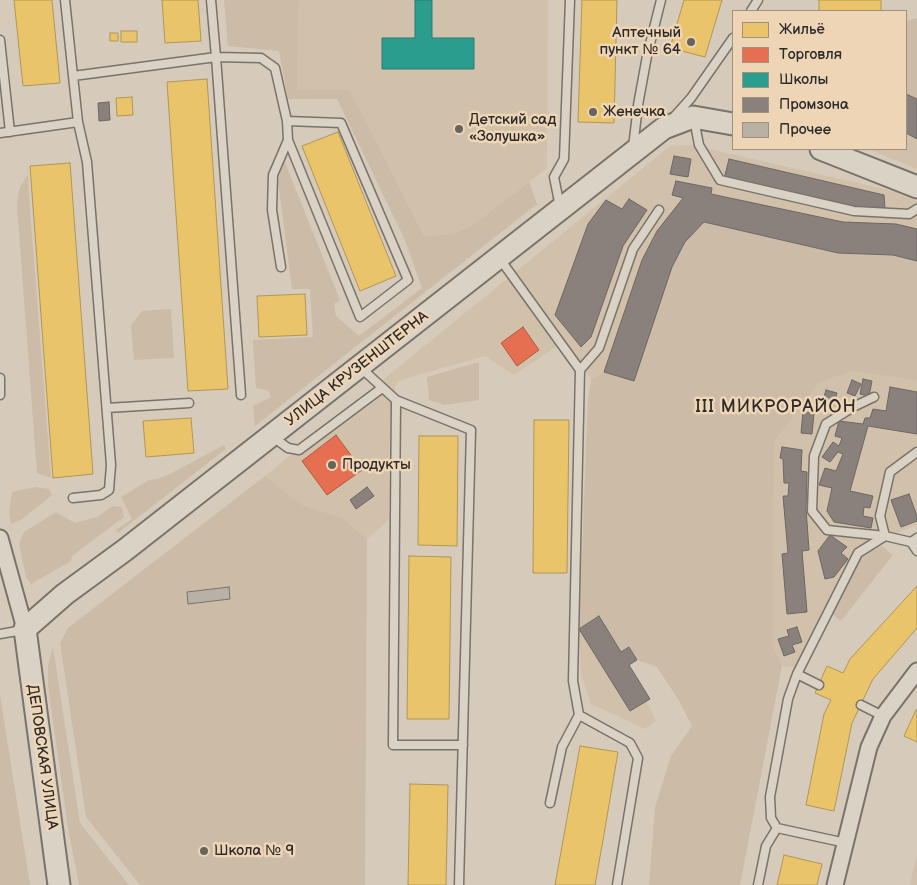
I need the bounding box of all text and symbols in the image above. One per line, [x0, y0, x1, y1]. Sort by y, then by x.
legend [732, 10, 907, 150]
text: Жильё [779, 20, 825, 39]
place label: Аптечный пункт № 64 [599, 24, 681, 59]
marker: Аптечный пункт № 64 [685, 36, 697, 48]
text: Торговля [779, 45, 842, 64]
text: Школы [779, 70, 828, 89]
text: Промзона [779, 95, 849, 114]
place label: Женечка [603, 103, 666, 121]
marker: Женечка [587, 106, 599, 118]
place label: Детский сад «Золушка» [469, 111, 556, 146]
text: Прочее [779, 120, 831, 139]
marker: Детский сад «Золушка» [453, 123, 465, 135]
street label: УЛИЦА КРУЗЕНШТЕРНА [282, 308, 432, 430]
district label: III МИКРОРАЙОН [693, 396, 859, 418]
place label: Продукты [342, 456, 411, 474]
marker: Продукты [326, 459, 338, 471]
street label: ДЕПОВСКАЯ УЛИЦА [23, 683, 61, 831]
place label: Школа № 9 [214, 842, 294, 860]
marker: Школа № 9 [198, 845, 210, 857]

